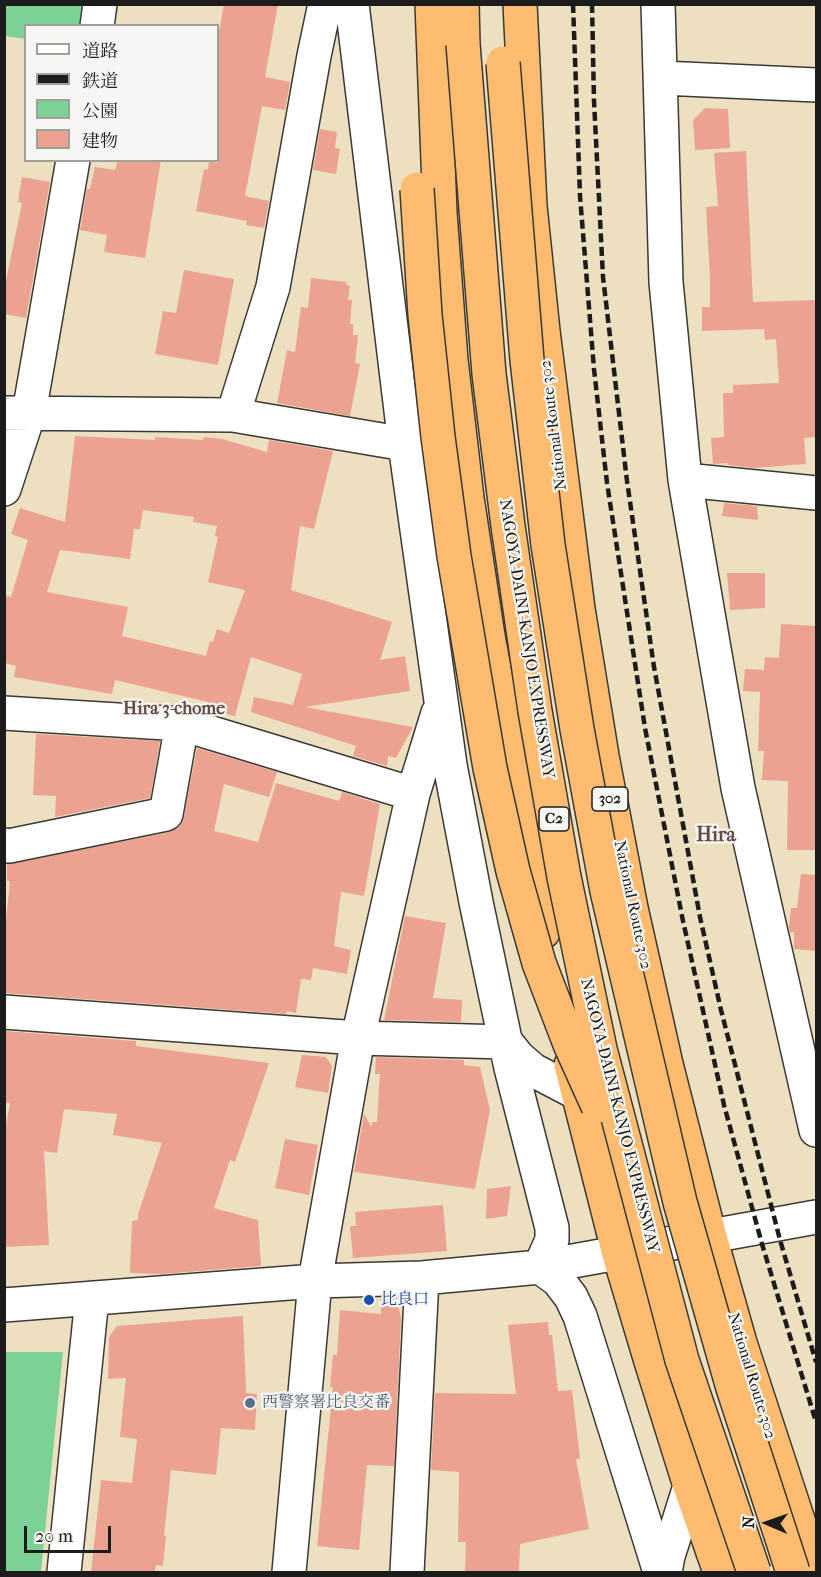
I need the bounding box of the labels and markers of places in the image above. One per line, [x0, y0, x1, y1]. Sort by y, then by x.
place label: 比良口 [381, 1290, 429, 1310]
marker: 比良口 [362, 1293, 376, 1307]
place label: 西警察署比良交番 [262, 1393, 390, 1413]
marker: 西警察署比良交番 [243, 1396, 257, 1410]

